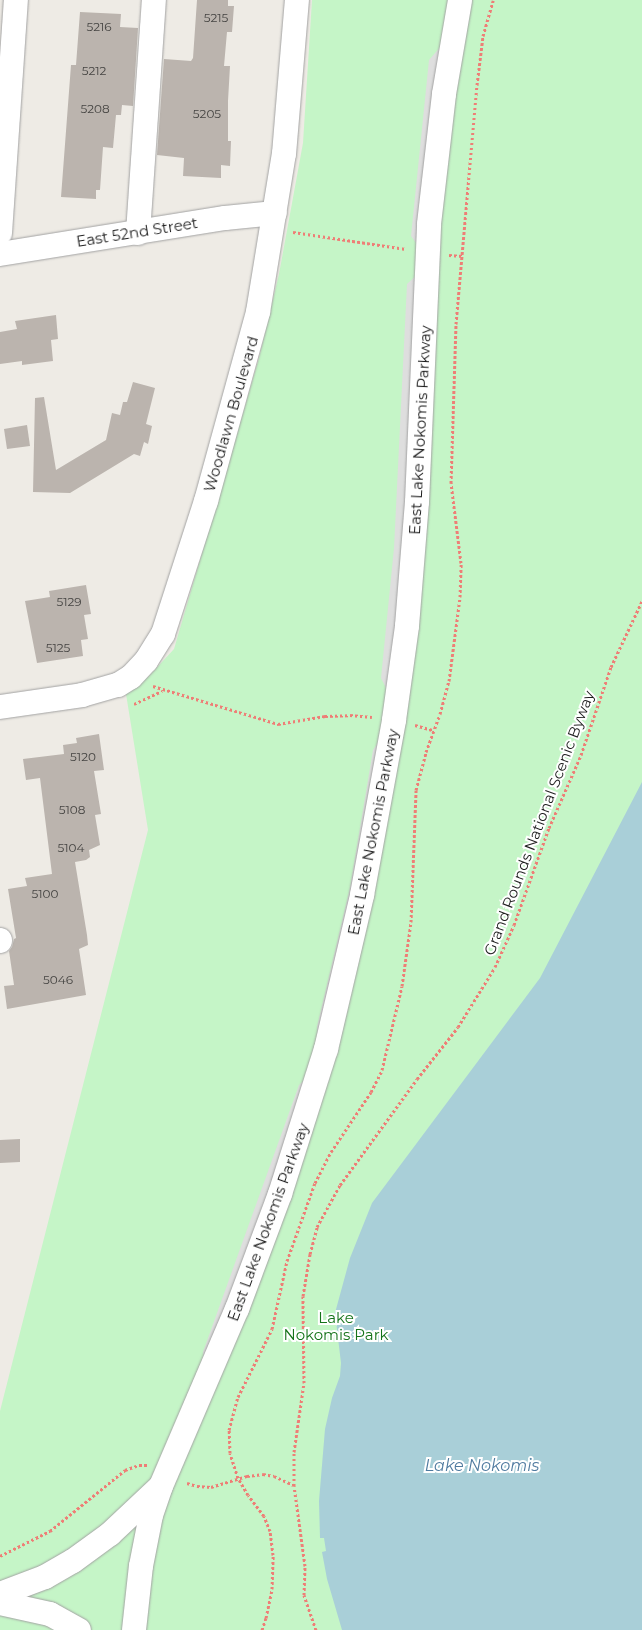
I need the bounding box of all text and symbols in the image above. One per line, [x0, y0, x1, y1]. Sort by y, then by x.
house number: 5215 [204, 11, 228, 25]
house number: 5216 [86, 20, 112, 34]
house number: 5212 [82, 64, 106, 78]
house number: 5208 [80, 102, 110, 116]
house number: 5205 [193, 107, 221, 121]
street label: East 52nd Street [75, 214, 199, 250]
street label: East Lake Nokomis Parkway [406, 325, 434, 535]
street label: Woodlawn Boulevard [200, 334, 262, 494]
house number: 5129 [56, 595, 82, 609]
house number: 5125 [46, 641, 70, 655]
street label: Grand Rounds National Scenic Byway [480, 688, 598, 958]
street label: East Lake Nokomis Parkway [344, 727, 402, 937]
house number: 5120 [70, 750, 96, 764]
house number: 5108 [59, 803, 85, 817]
house number: 5104 [58, 841, 84, 855]
house number: 5100 [31, 887, 59, 901]
house number: 5046 [43, 973, 73, 987]
street label: East Lake Nokomis Parkway [224, 1120, 312, 1324]
park label: Lake Nokomis Park [283, 1308, 389, 1343]
water label: Lake Nokomis [425, 1456, 539, 1476]

